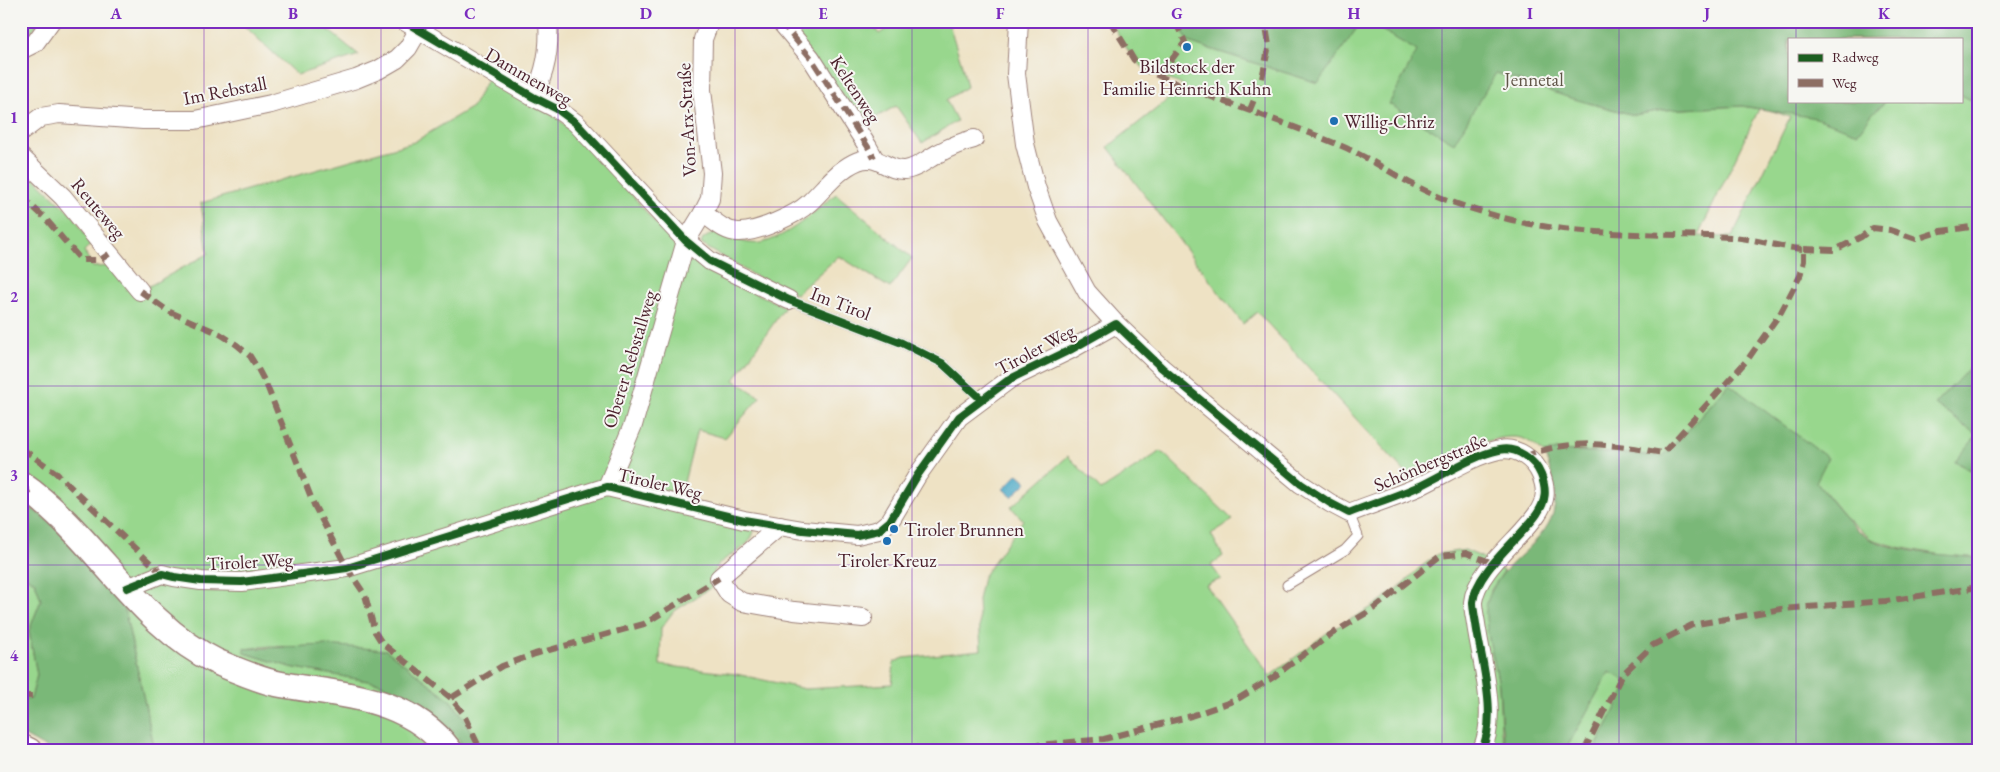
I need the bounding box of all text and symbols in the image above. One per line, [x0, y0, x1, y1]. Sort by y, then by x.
text: A [109, 3, 122, 24]
text: B [288, 3, 298, 24]
text: C [464, 3, 476, 24]
text: D [640, 3, 652, 24]
text: E [818, 3, 828, 24]
text: F [996, 3, 1005, 24]
text: G [1171, 3, 1183, 24]
text: H [1348, 3, 1361, 24]
text: I [1527, 3, 1533, 24]
text: J [1702, 3, 1710, 24]
text: K [1878, 3, 1891, 24]
legend [1788, 38, 1962, 102]
street label: Dammenweg [481, 41, 577, 112]
marker: Bildstock der Familie Heinrich Kuhn [1181, 41, 1193, 53]
text: Radweg [1832, 47, 1879, 66]
street label: Keltenweg [824, 51, 887, 129]
place label: Bildstock der Familie Heinrich Kuhn [1102, 54, 1272, 101]
street label: Von-Arx-Straße [671, 62, 702, 178]
park label: Jennetal [1502, 67, 1564, 92]
street label: Im Rebstall [181, 70, 269, 111]
text: Weg [1832, 73, 1857, 92]
text: 1 [10, 107, 18, 128]
place label: Willig-Chriz [1344, 109, 1435, 134]
marker: Willig-Chriz [1328, 115, 1340, 127]
street label: Reuteweg [66, 172, 132, 245]
street label: Im Tirol [807, 281, 875, 326]
text: 2 [10, 286, 19, 307]
street label: Oberer Rebstallweg [597, 286, 663, 431]
street label: Tiroler Weg [991, 318, 1080, 381]
street label: Schönbergstraße [1370, 427, 1491, 498]
street label: Tiroler Weg [615, 462, 705, 506]
text: 3 [10, 465, 18, 486]
place label: Tiroler Brunnen [904, 517, 1024, 542]
marker: Tiroler Brunnen [888, 523, 900, 535]
marker: Tiroler Kreuz [881, 535, 893, 547]
street label: Tiroler Weg [206, 547, 294, 576]
place label: Tiroler Kreuz [838, 548, 937, 573]
text: 4 [10, 645, 19, 666]

